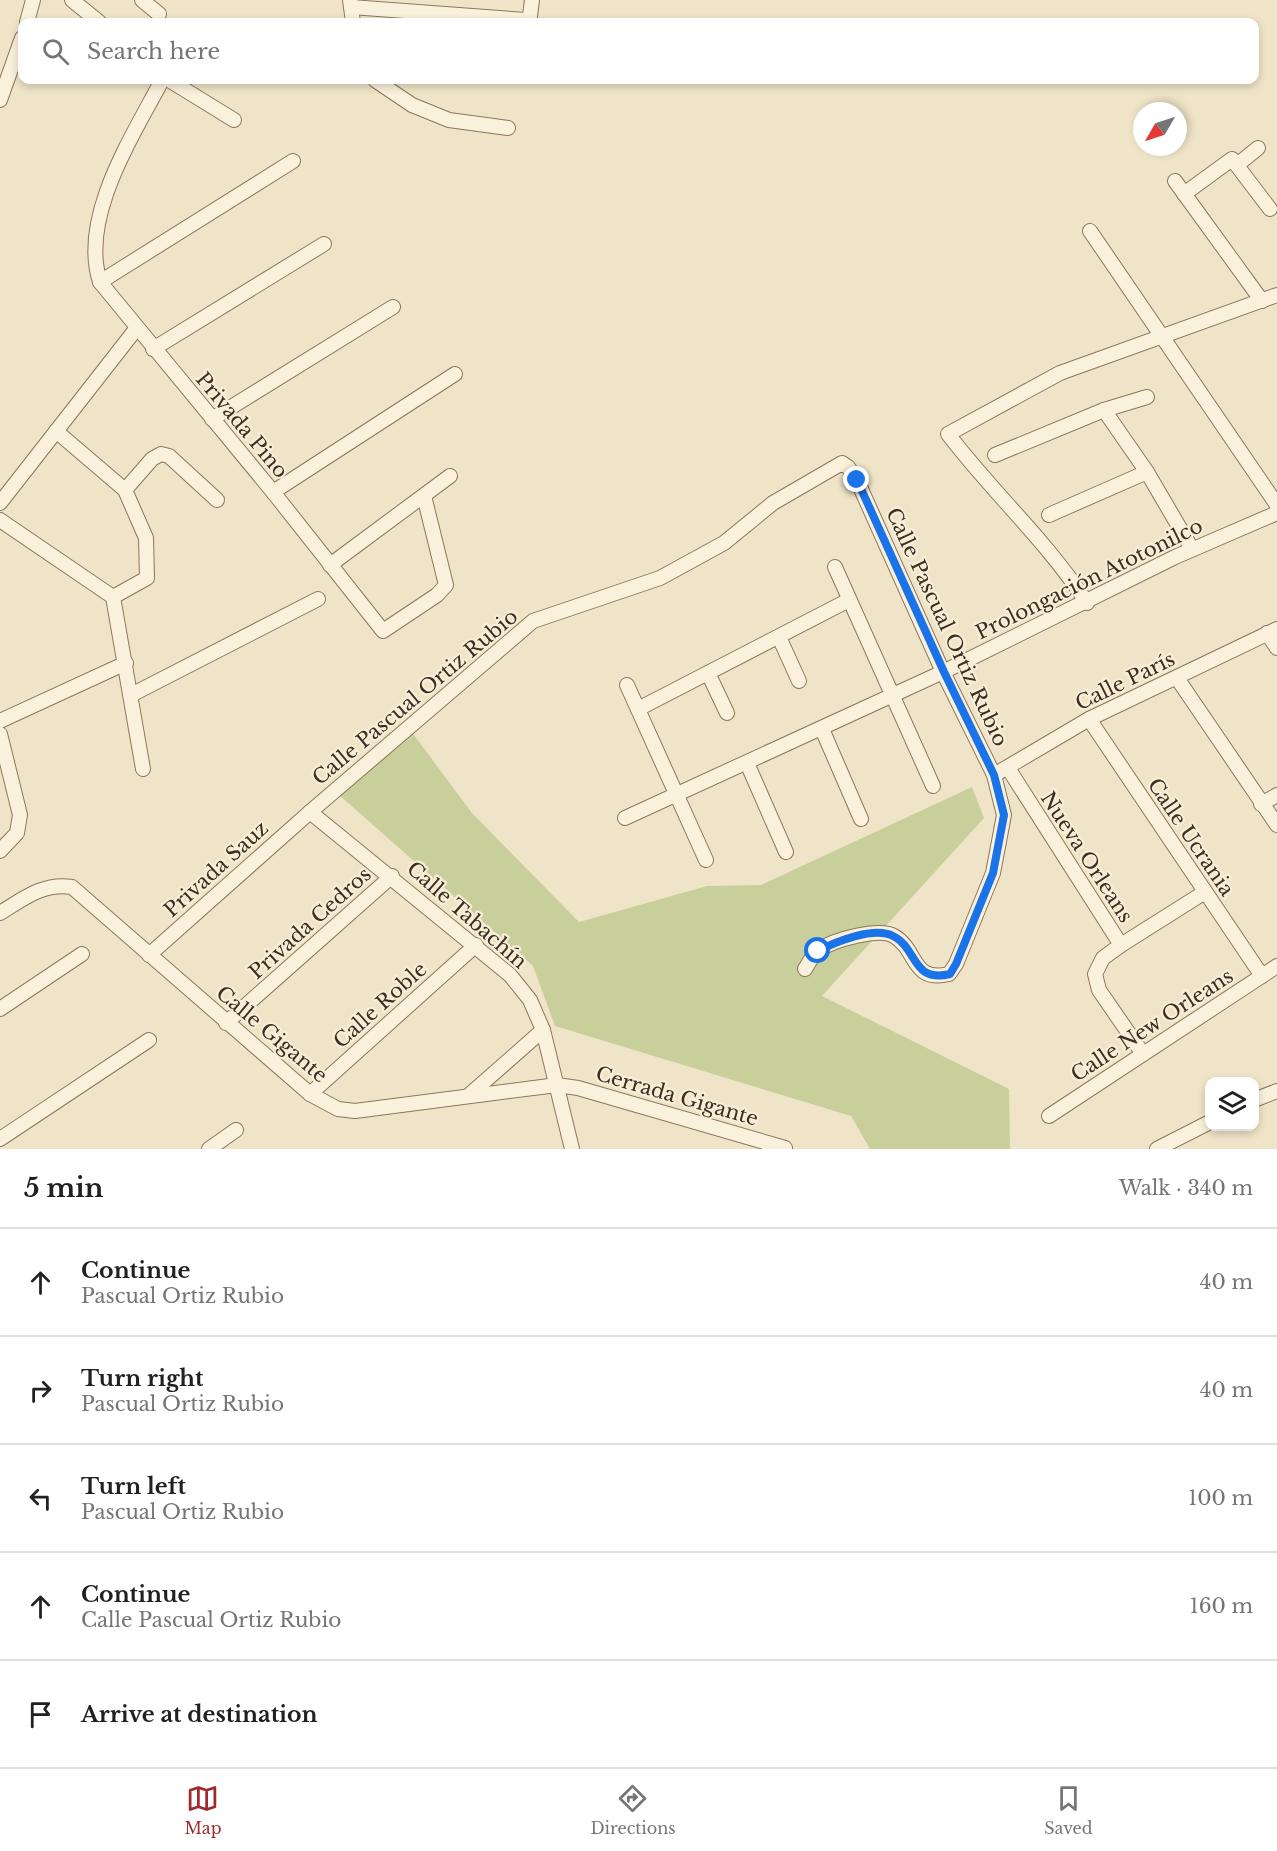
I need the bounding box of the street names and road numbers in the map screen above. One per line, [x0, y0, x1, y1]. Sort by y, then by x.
street label: Privada Pino [191, 367, 293, 483]
street label: Calle Pascual Ortiz Rubio [881, 504, 1013, 750]
street label: Prolongación Atotonilco [972, 514, 1206, 644]
street label: Calle Pascual Ortiz Rubio [308, 604, 522, 790]
street label: Calle París [1071, 647, 1179, 715]
street label: Calle Ucrania [1143, 774, 1240, 901]
street label: Nueva Orleans [1036, 787, 1138, 927]
street label: Privada Sauz [159, 816, 273, 922]
street label: Calle Tabachín [402, 856, 532, 974]
street label: Privada Cedros [244, 862, 376, 984]
street label: Calle Roble [328, 957, 432, 1053]
street label: Calle New Orleans [1066, 964, 1238, 1086]
street label: Calle Gigante [212, 981, 332, 1087]
street label: Cerrada Gigante [593, 1061, 761, 1131]

